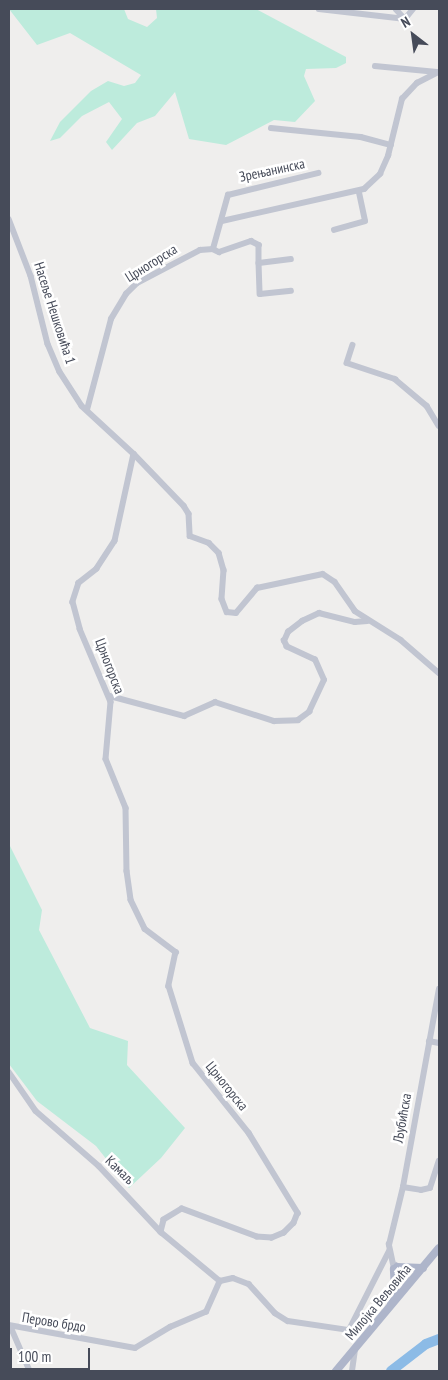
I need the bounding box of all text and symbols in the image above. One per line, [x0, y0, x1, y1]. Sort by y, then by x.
north arrow [388, 10, 438, 60]
text: N [398, 12, 413, 32]
street label: Зрењанинска [238, 155, 306, 185]
street label: Црногорска [122, 240, 180, 286]
street label: Насеље Нешковића 1 [31, 260, 79, 366]
street label: Црногорска [92, 636, 128, 696]
street label: Црногорска [202, 1058, 252, 1114]
street label: Љубићска [389, 1092, 415, 1144]
street label: Камаљ [102, 1152, 138, 1188]
street label: Милојка Вељовића [341, 1261, 415, 1343]
street label: Перово брдо [21, 1309, 87, 1335]
scale bar [12, 1338, 92, 1370]
text: 100 m [18, 1347, 51, 1366]

